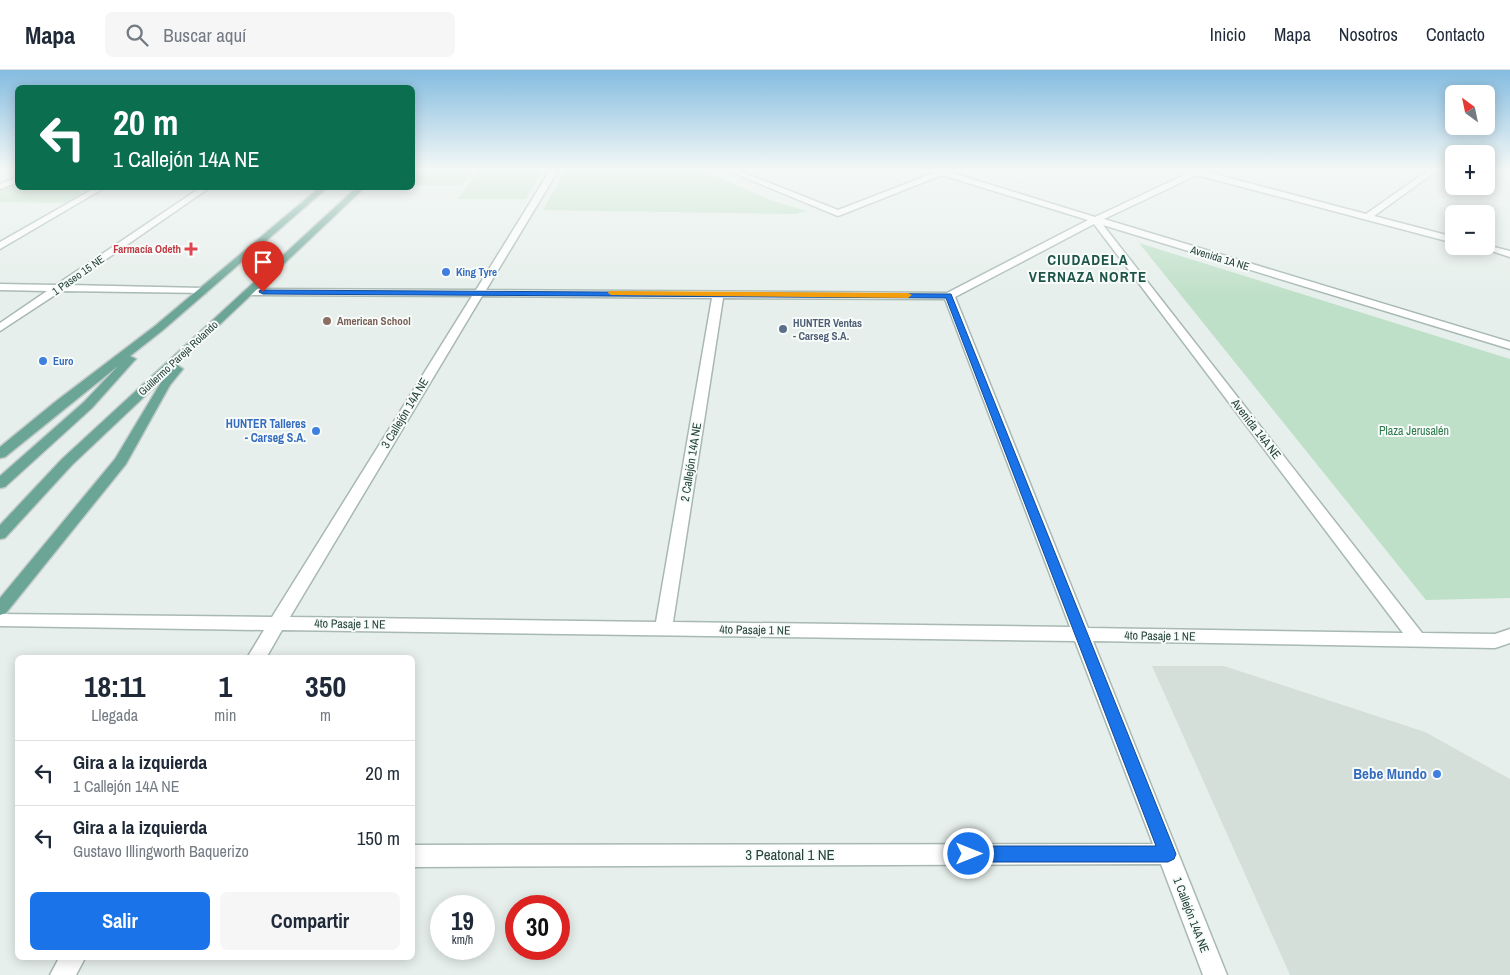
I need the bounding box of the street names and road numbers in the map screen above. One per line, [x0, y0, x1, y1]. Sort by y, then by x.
street label: Avenida 1A NE [1188, 242, 1251, 274]
street label: 1 Paseo 15 NE [49, 252, 107, 298]
street label: Guillermo Pareja Rolando [135, 317, 221, 399]
street label: 3 Callejón 14A NE [378, 375, 432, 451]
street label: Avenida 14A NE [1227, 395, 1284, 462]
street label: 2 Callejón 14A NE [677, 421, 705, 503]
street label: 4to Pasaje 1 NE [314, 615, 386, 633]
street label: 4to Pasaje 1 NE [719, 621, 791, 639]
street label: 4to Pasaje 1 NE [1124, 627, 1196, 645]
street label: 3 Peatonal 1 NE [745, 844, 835, 865]
street label: 1 Callejón 14A NE [1169, 875, 1213, 955]

